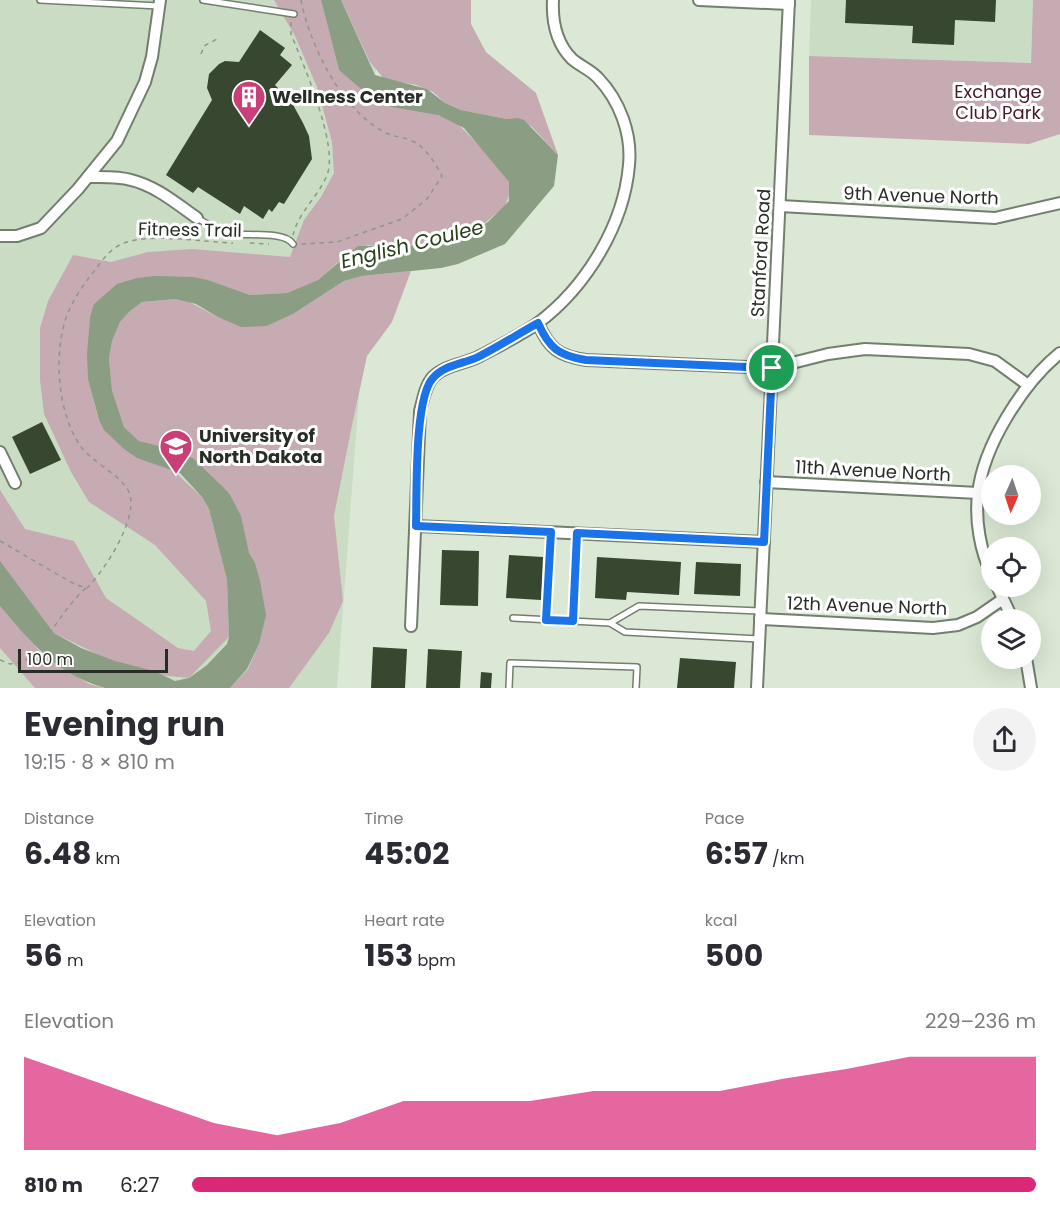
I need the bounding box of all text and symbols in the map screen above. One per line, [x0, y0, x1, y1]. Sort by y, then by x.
building icon: Wellness Center [231, 79, 267, 126]
park label: Exchange Club Park [954, 79, 1042, 125]
place label: Wellness Center [272, 84, 423, 109]
street label: 9th Avenue North [843, 180, 999, 211]
street label: Stanford Road [745, 188, 776, 318]
water label: English Coulee [338, 213, 486, 275]
street label: Fitness Trail [138, 216, 242, 243]
pin [746, 342, 797, 393]
icon: arrive [755, 351, 788, 384]
place label: University of North Dakota [199, 423, 322, 469]
school or university icon: University of North Dakota [158, 428, 194, 475]
street label: 11th Avenue North [795, 454, 951, 487]
north arrow [981, 465, 1041, 525]
map controls [981, 465, 1041, 669]
button: locate [981, 537, 1041, 597]
street label: 12th Avenue North [786, 590, 948, 621]
button: layers [981, 609, 1041, 669]
scale bar [18, 646, 168, 674]
text: 100 m [27, 648, 73, 671]
text: Evening run [24, 701, 225, 748]
button: share [973, 708, 1036, 771]
text: 19:15 · 8 × 810 m [24, 748, 175, 776]
text: Distance [24, 807, 94, 830]
text: Time [364, 807, 403, 830]
text: Pace [705, 807, 744, 830]
text: 6.48 [24, 832, 91, 875]
text: 45:02 [364, 832, 449, 875]
text: 6:57 [705, 832, 768, 875]
text: km [91, 847, 120, 870]
text: /km [768, 847, 804, 870]
text: Elevation [24, 909, 96, 932]
text: Heart rate [364, 909, 445, 932]
text: kcal [705, 909, 737, 932]
text: 56 [24, 934, 63, 977]
text: 153 [364, 934, 413, 977]
text: 500 [705, 934, 763, 977]
text: m [63, 949, 83, 972]
text: bpm [413, 949, 456, 972]
text: Elevation [24, 1007, 114, 1035]
text: 229–236 m [925, 1007, 1036, 1035]
text: 810 m [24, 1171, 83, 1199]
text: 6:27 [120, 1171, 159, 1199]

